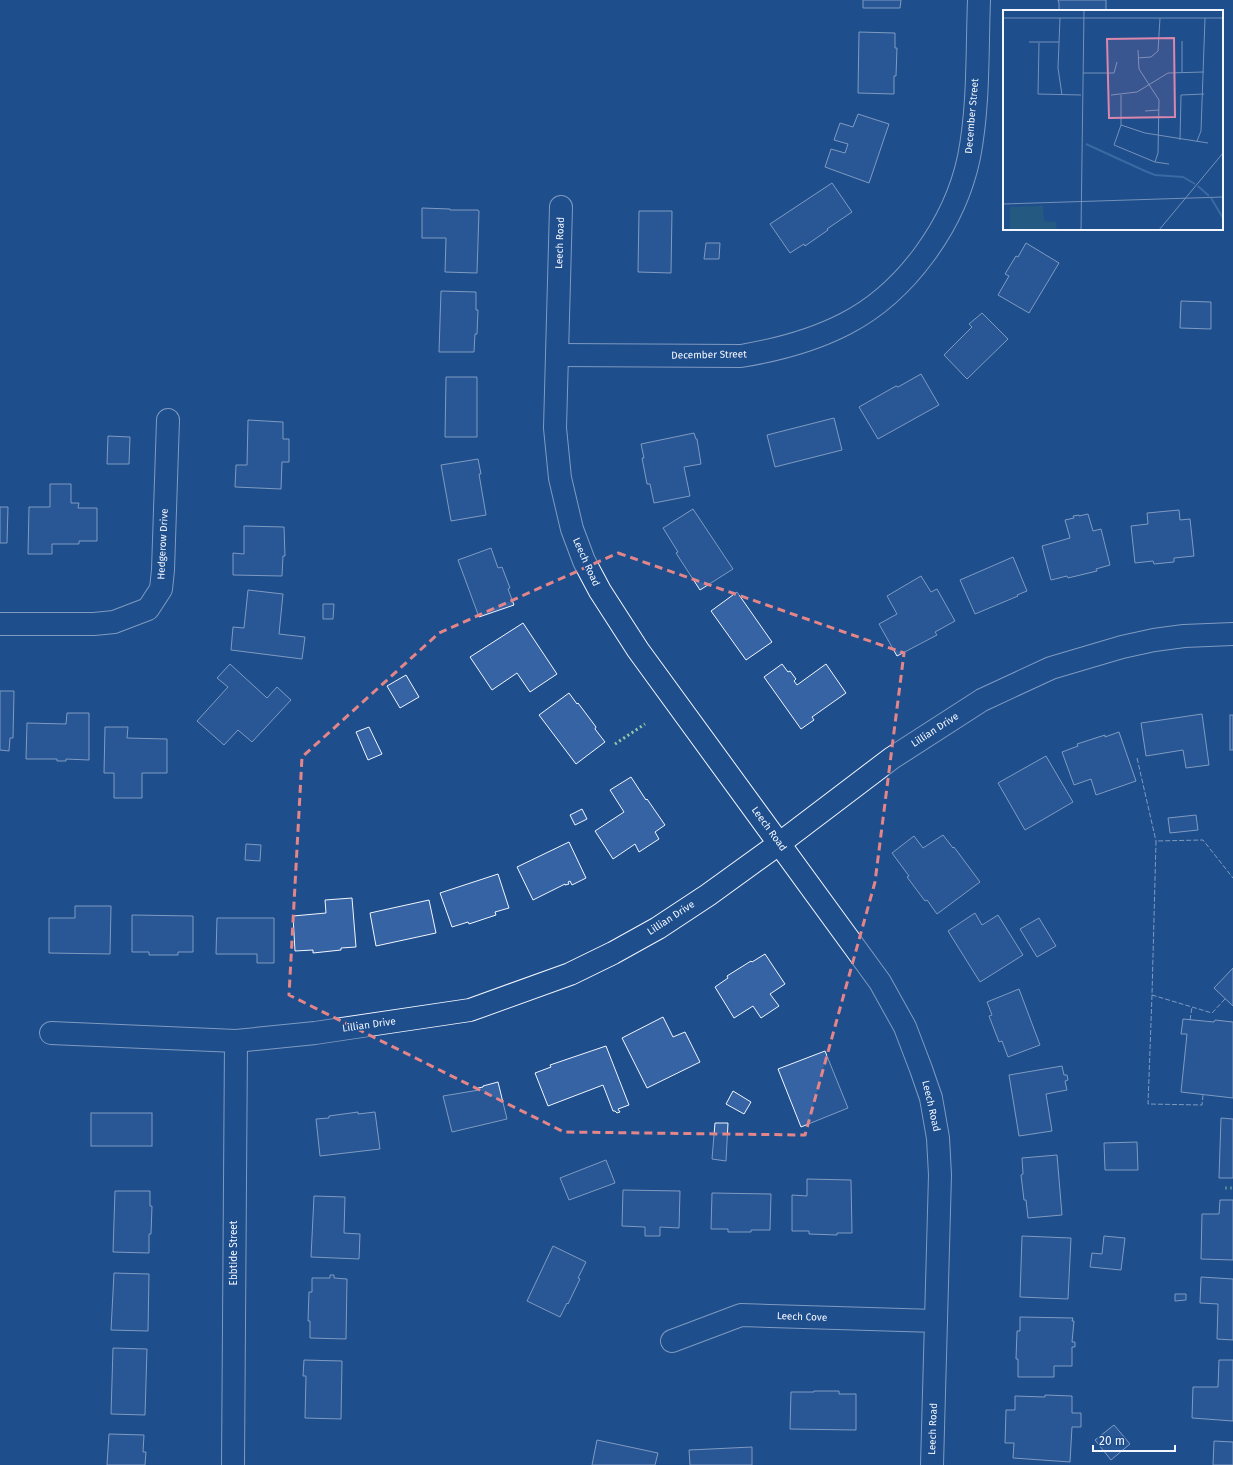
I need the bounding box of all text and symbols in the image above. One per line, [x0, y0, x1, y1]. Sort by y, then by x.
inset map [1003, 10, 1223, 230]
street label: December Street [963, 77, 981, 154]
street label: Leech Road [553, 217, 567, 269]
street label: December Street [671, 348, 747, 362]
street label: Hedgerow Drive [155, 508, 171, 580]
street label: Leech Road [570, 536, 602, 588]
street label: Lillian Drive [909, 710, 961, 750]
street label: Leech Road [749, 804, 789, 854]
street label: Lillian Drive [645, 898, 697, 938]
street label: Lillian Drive [341, 1015, 397, 1035]
street label: Leech Road [919, 1079, 943, 1133]
street label: Ebbtide Street [228, 1220, 240, 1285]
street label: Leech Cove [777, 1310, 827, 1324]
street label: Leech Road [926, 1403, 940, 1455]
scale bar [1093, 1427, 1175, 1453]
text: 20 m [1099, 1434, 1125, 1448]

